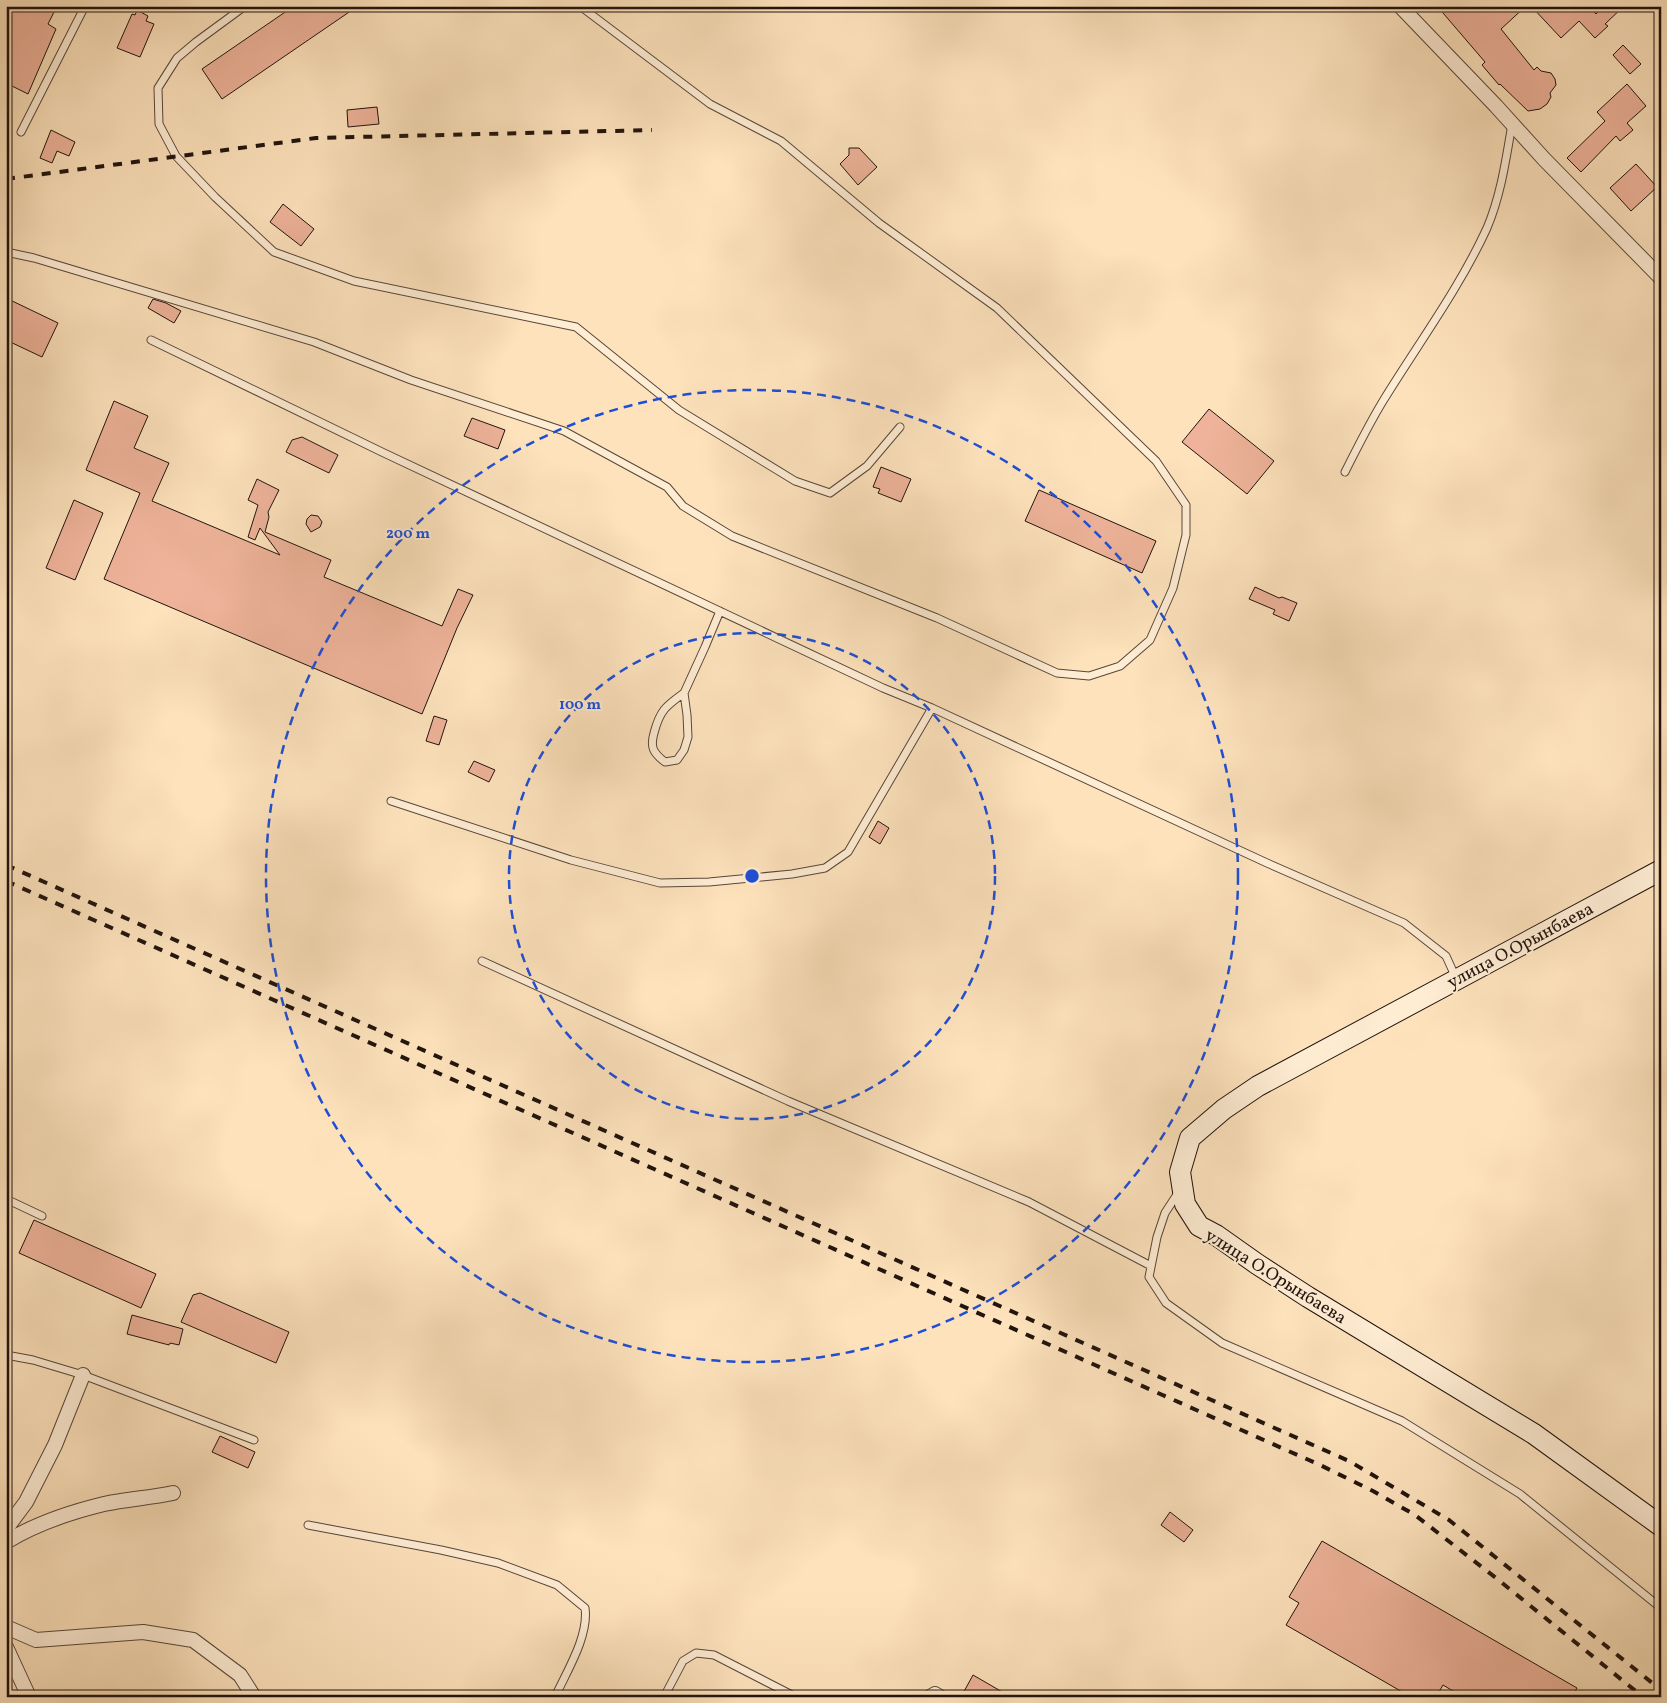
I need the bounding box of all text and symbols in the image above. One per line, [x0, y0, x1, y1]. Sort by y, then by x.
text: 200 m [386, 524, 430, 545]
text: 100 m [559, 695, 602, 716]
centre of rings [743, 867, 761, 885]
street label: улица О.Орынбаева [1443, 897, 1598, 996]
street label: улица О.Орынбаева [1200, 1224, 1351, 1331]

